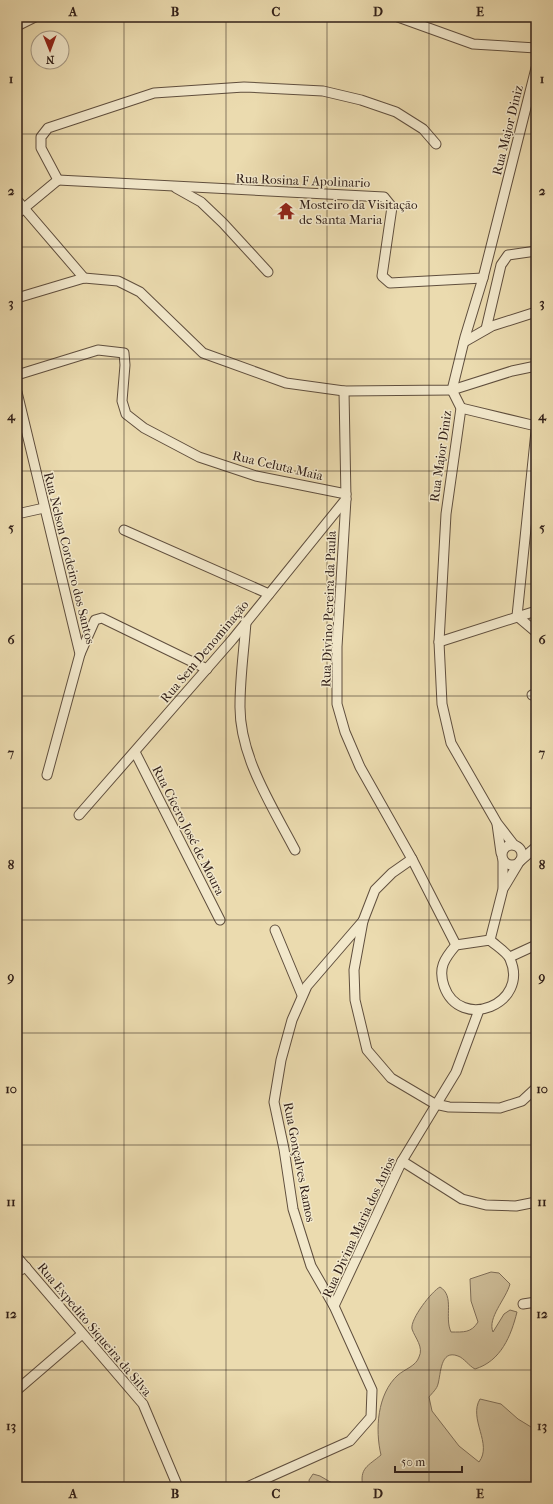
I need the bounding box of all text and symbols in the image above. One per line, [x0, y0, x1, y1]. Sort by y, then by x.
text: A [68, 4, 78, 19]
text: B [171, 4, 180, 19]
text: C [272, 4, 281, 19]
text: D [373, 4, 383, 19]
text: E [476, 4, 484, 19]
north arrow [30, 30, 70, 70]
text: N [45, 53, 54, 66]
text: 1 [9, 71, 14, 86]
text: 1 [540, 71, 545, 86]
street label: Rua Major Diniz [489, 83, 526, 177]
street label: Rua Rosina F Apolinario [235, 171, 371, 190]
text: 2 [8, 183, 15, 198]
text: 2 [539, 183, 546, 198]
place label: Mosteiro da Visitação de Santa Maria [299, 197, 418, 227]
temple icon: Mosteiro da Visitação de Santa Maria [276, 201, 296, 221]
text: 3 [8, 295, 14, 311]
text: 3 [539, 295, 545, 311]
text: 4 [6, 408, 16, 424]
text: 4 [537, 408, 547, 424]
street label: Rua Major Diniz [427, 409, 454, 503]
street label: Rua Celuta Maia [231, 448, 326, 483]
street label: Rua Nelson Cordeiro dos Santos [41, 470, 98, 646]
text: 5 [8, 520, 14, 535]
text: 5 [539, 520, 545, 535]
street label: Rua Divino Pereira da Paula [318, 529, 339, 688]
street label: Rua Sem Denominação [157, 597, 253, 706]
text: 6 [7, 632, 15, 647]
text: 6 [538, 632, 546, 647]
text: 7 [7, 745, 15, 760]
text: 7 [538, 745, 546, 760]
street label: Rua Cícero José de Moura [149, 763, 228, 898]
text: 8 [8, 857, 15, 872]
text: 8 [539, 857, 546, 872]
text: 9 [7, 969, 15, 985]
text: 9 [538, 969, 546, 985]
text: 10 [5, 1081, 17, 1096]
text: 10 [536, 1081, 548, 1096]
street label: Rua Gonçalves Ramos [280, 1101, 319, 1224]
street label: Rua Divina Maria dos Anjos [319, 1154, 398, 1300]
text: 11 [6, 1194, 16, 1209]
text: 11 [537, 1194, 547, 1209]
street label: Rua Expedito Siqueira da Silva [34, 1260, 156, 1400]
text: 12 [5, 1306, 17, 1321]
text: 12 [536, 1306, 548, 1321]
text: 13 [6, 1418, 16, 1434]
text: 13 [537, 1418, 547, 1434]
scale bar [395, 1448, 462, 1474]
text: 50 m [401, 1455, 425, 1469]
text: A [68, 1486, 78, 1501]
text: B [171, 1486, 180, 1501]
text: C [272, 1486, 281, 1501]
text: D [373, 1486, 383, 1501]
text: E [476, 1486, 484, 1501]

